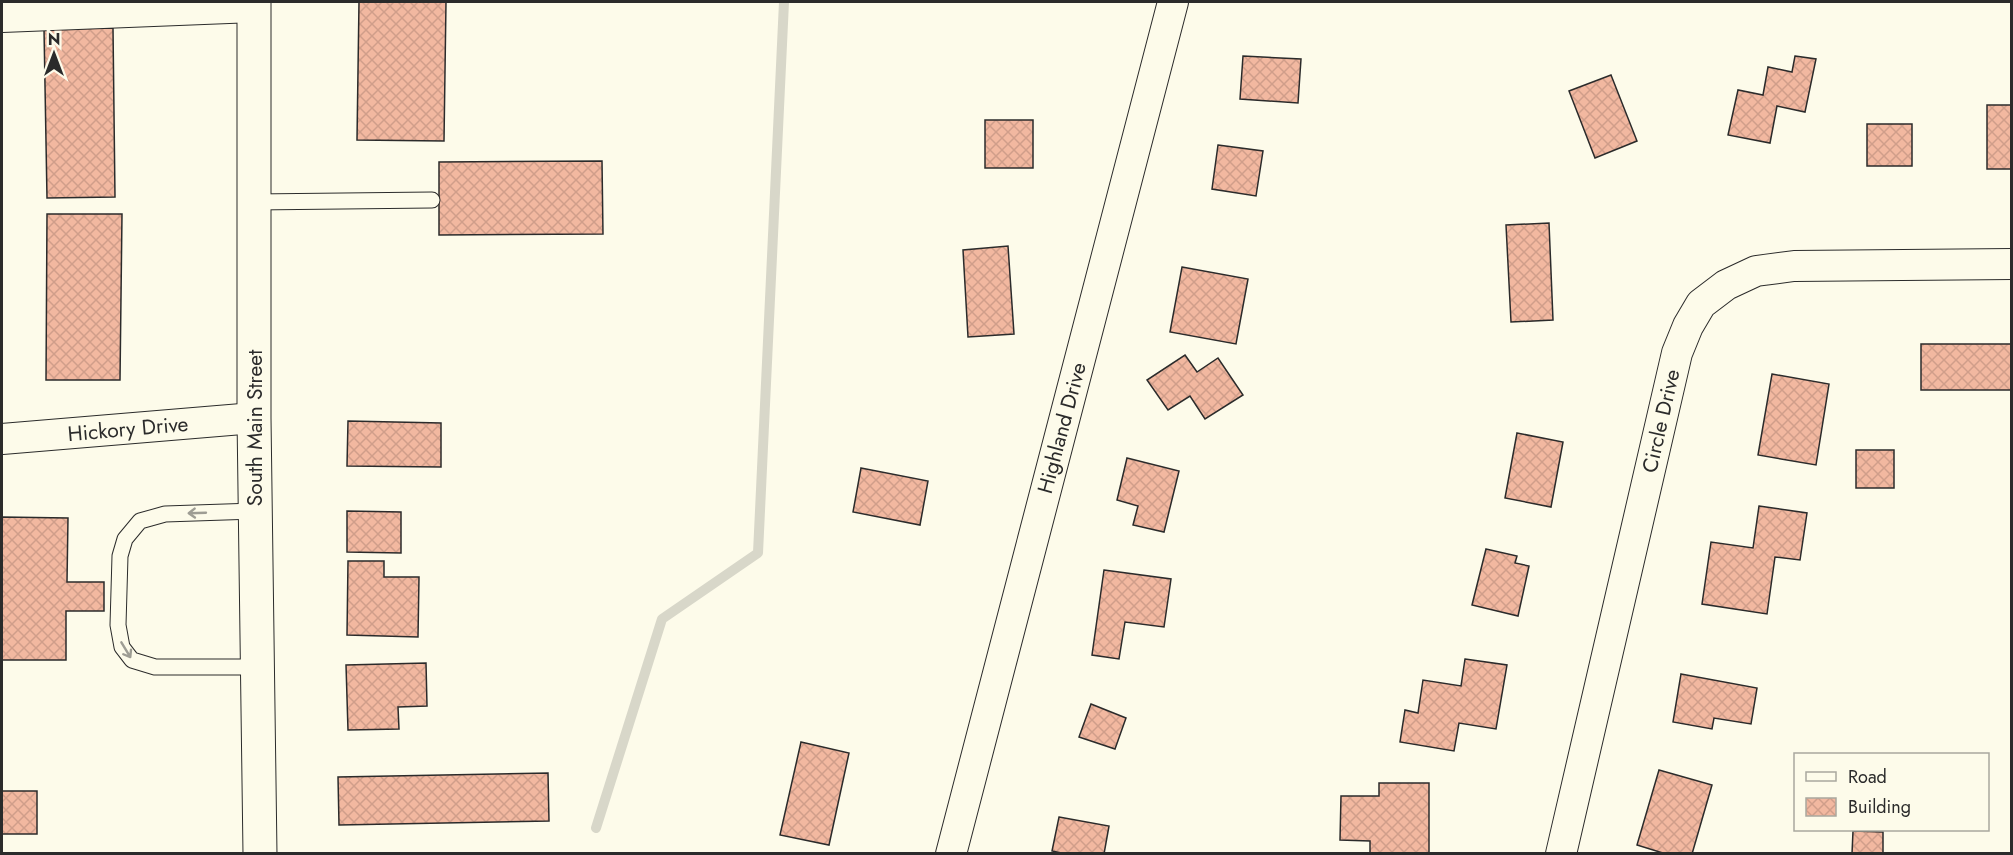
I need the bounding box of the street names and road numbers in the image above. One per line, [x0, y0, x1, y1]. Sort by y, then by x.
street label: South Main Street [240, 350, 270, 506]
street label: Highland Drive [1030, 359, 1094, 497]
street label: Circle Drive [1635, 366, 1688, 476]
street label: Hickory Drive [66, 409, 190, 449]

